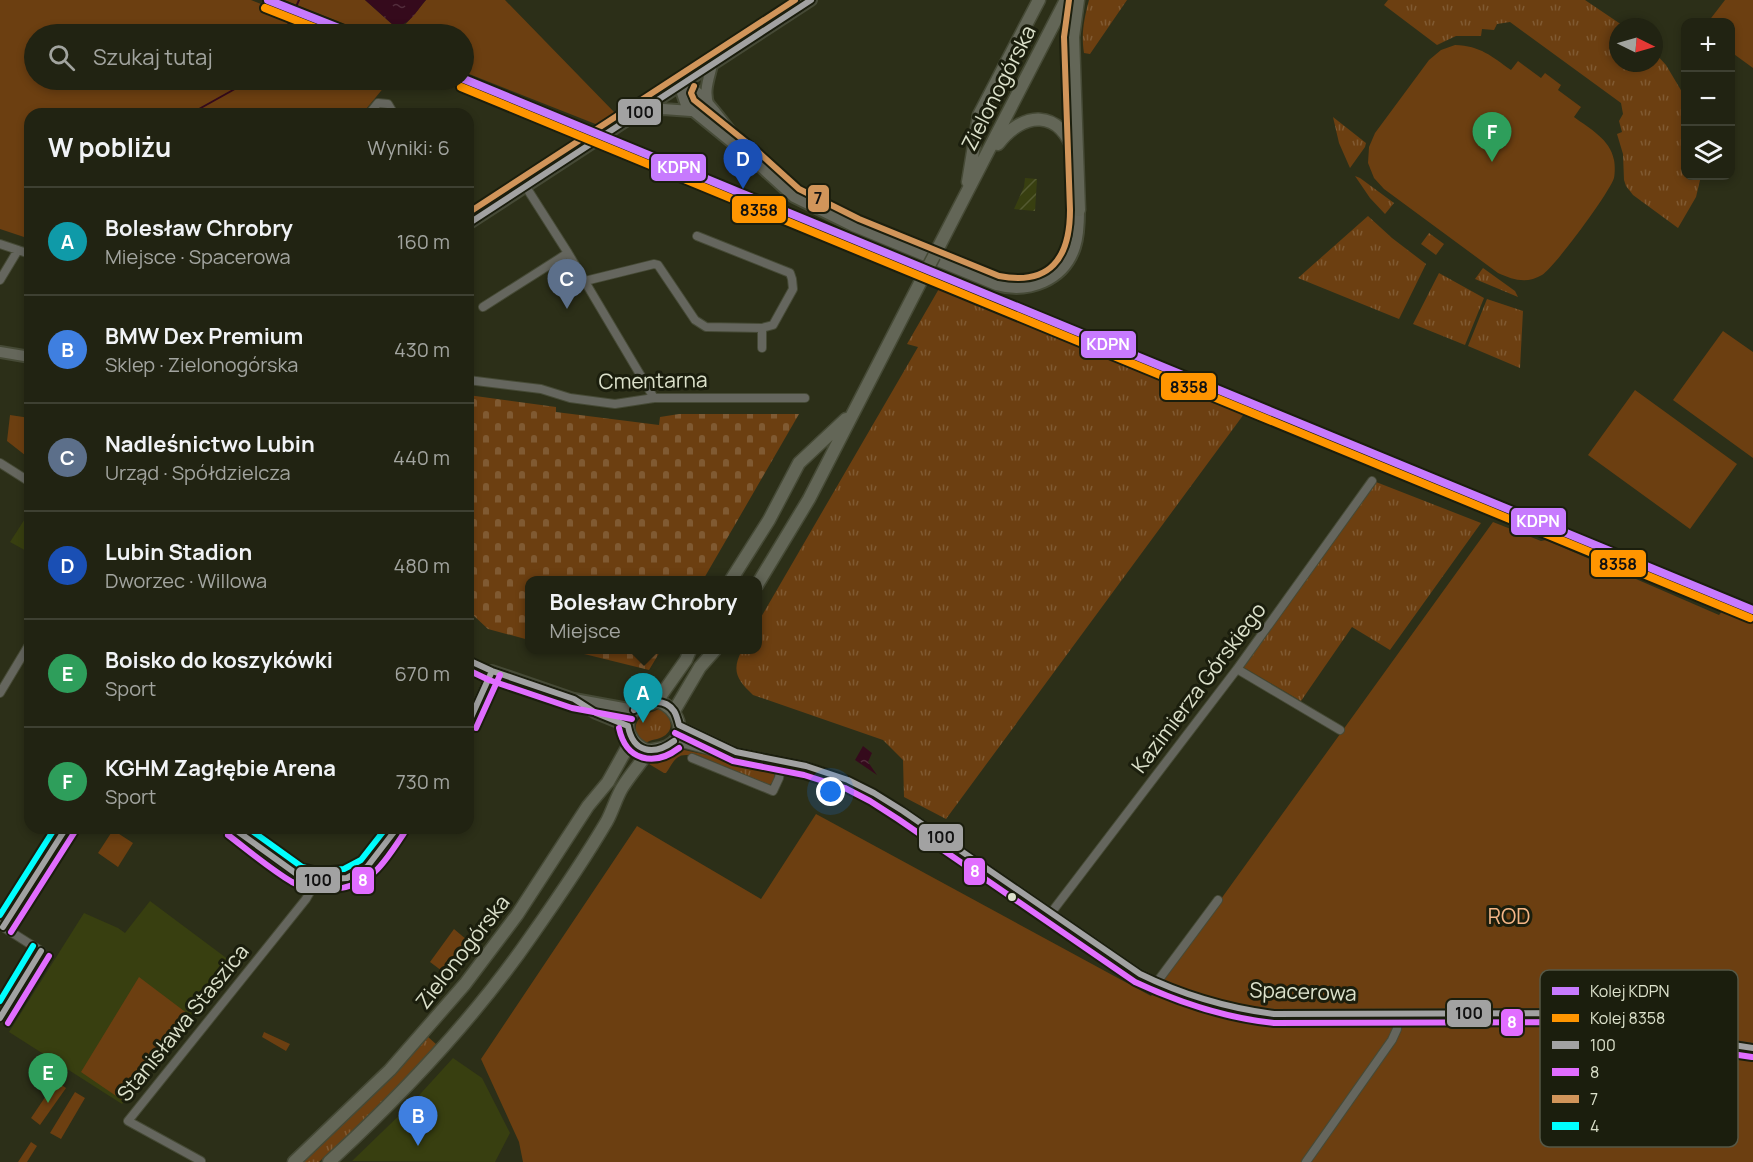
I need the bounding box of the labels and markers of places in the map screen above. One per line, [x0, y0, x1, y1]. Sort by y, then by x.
pin: F [1472, 112, 1512, 162]
pin: D [724, 140, 762, 189]
pin: C [548, 260, 586, 309]
pin: A [624, 674, 662, 723]
unlabelled marker [1006, 891, 1018, 903]
pin: E [28, 1054, 68, 1103]
pin: B [398, 1096, 438, 1146]

